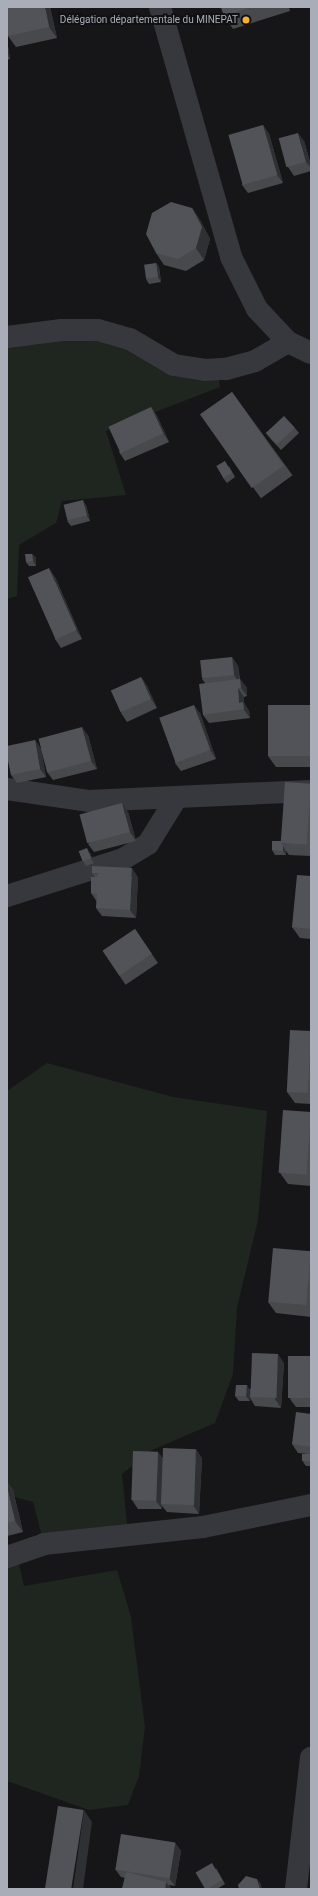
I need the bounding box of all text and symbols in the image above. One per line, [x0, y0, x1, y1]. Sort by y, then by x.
place label: Délégation départementale du MINEPAT [60, 14, 238, 26]
marker: Délégation départementale du MINEPAT [241, 15, 251, 25]

